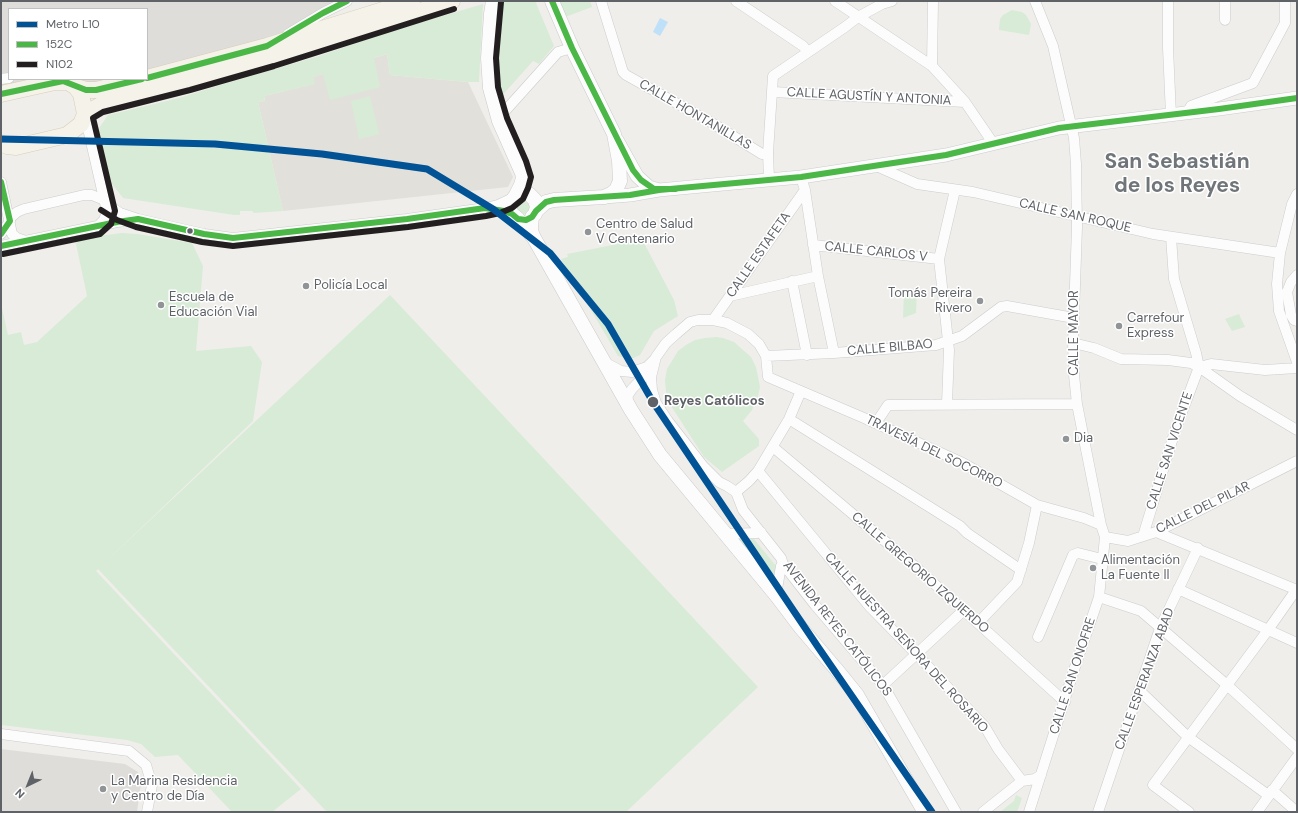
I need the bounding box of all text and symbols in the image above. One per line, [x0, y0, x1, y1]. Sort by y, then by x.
legend [8, 8, 148, 80]
text: Metro L10 [46, 16, 100, 32]
text: 152C [46, 36, 72, 52]
text: N102 [46, 56, 73, 72]
street label: CALLE HONTANILLAS [636, 77, 754, 153]
street label: CALLE AGUSTÍN Y ANTONIA [786, 85, 952, 109]
district label: San Sebastián de los Reyes [1104, 149, 1250, 199]
street label: CALLE SAN ROQUE [1017, 196, 1133, 236]
street label: CALLE ESTAFETA [724, 209, 794, 301]
place label: Centro de Salud V Centenario [596, 217, 693, 248]
unlabelled marker [185, 226, 195, 236]
marker: Centro de Salud V Centenario [583, 227, 593, 237]
street label: CALLE CARLOS V [824, 239, 928, 265]
place label: Policía Local [314, 278, 387, 294]
marker: Policía Local [301, 281, 311, 291]
place label: Tomás Pereira Rivero [888, 286, 972, 317]
place label: Escuela de Educación Vial [169, 290, 257, 321]
street label: CALLE MAYOR [1067, 290, 1083, 376]
marker: Tomás Pereira Rivero [975, 296, 985, 306]
marker: Escuela de Educación Vial [156, 300, 166, 310]
place label: Carrefour Express [1127, 311, 1184, 342]
marker: Carrefour Express [1114, 321, 1124, 331]
street label: CALLE BILBAO [847, 336, 933, 360]
street label: CALLE SAN VICENTE [1144, 390, 1196, 512]
place label: Reyes Católicos [664, 394, 765, 410]
marker: Reyes Católicos [646, 395, 660, 409]
street label: TRAVESÍA DEL SOCORRO [863, 412, 1005, 492]
place label: Dia [1074, 431, 1093, 447]
marker: Dia [1061, 434, 1071, 444]
street label: CALLE DEL PILAR [1153, 478, 1253, 538]
street label: CALLE GREGORIO IZQUIERDO [848, 509, 992, 637]
street label: CALLE NUESTRA SEÑORA DEL ROSARIO [821, 550, 991, 736]
place label: Alimentación La Fuente II [1101, 553, 1180, 584]
street label: AVENIDA REYES CATÓLICOS [779, 558, 895, 700]
marker: Alimentación La Fuente II [1088, 563, 1098, 573]
street label: CALLE ESPERANZA ABAD [1112, 606, 1178, 752]
street label: CALLE SAN ONOFRE [1047, 616, 1099, 736]
north arrow [8, 765, 48, 805]
place label: La Marina Residencia y Centro de Día [111, 774, 237, 805]
marker: La Marina Residencia y Centro de Día [98, 784, 108, 794]
text: N [12, 786, 28, 802]

